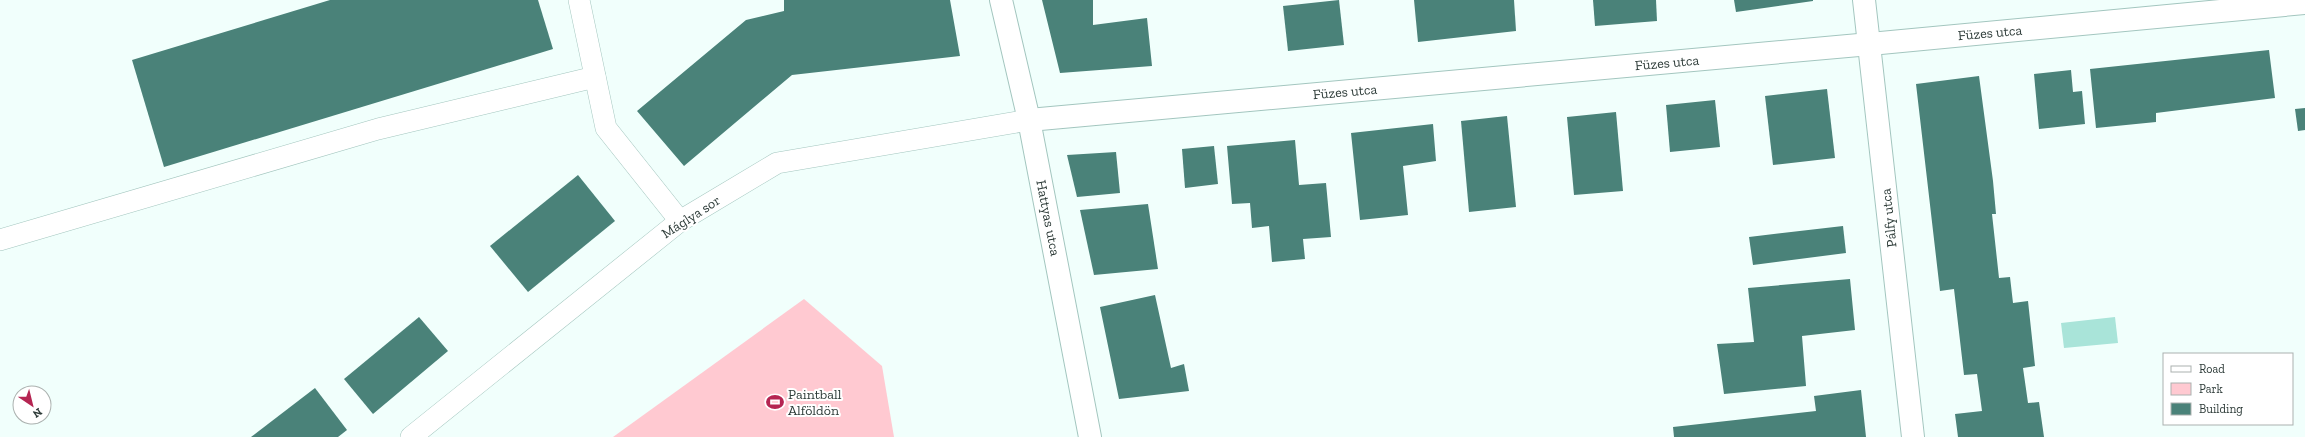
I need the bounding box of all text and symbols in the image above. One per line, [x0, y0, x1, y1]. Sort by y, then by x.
street label: Füzes utca [1957, 22, 2023, 44]
street label: Füzes utca [1634, 52, 1700, 74]
street label: Füzes utca [1312, 81, 1378, 103]
street label: Hattyas utca [1032, 179, 1064, 258]
street label: Pálfy utca [1877, 187, 1901, 248]
street label: Máglya sor [658, 192, 724, 242]
legend [2163, 353, 2293, 425]
text: Road [2199, 362, 2225, 376]
text: Park [2199, 382, 2224, 396]
north arrow [12, 385, 52, 425]
place label: Paintball Alföldön [788, 386, 842, 419]
sports icon: Paintball Alföldön [765, 392, 785, 412]
text: Building [2199, 402, 2243, 416]
text: N [30, 405, 45, 421]

